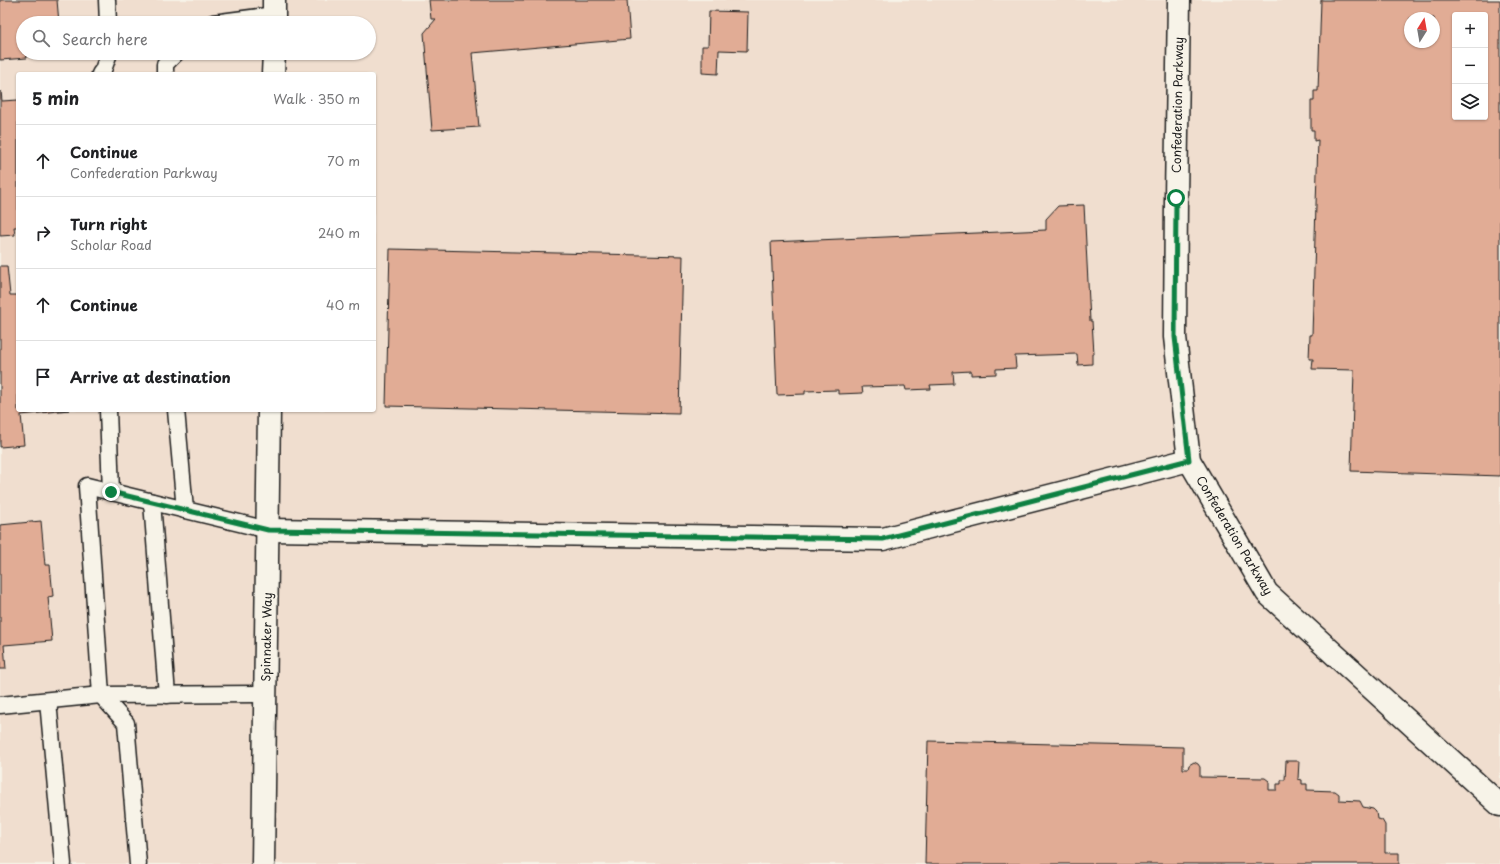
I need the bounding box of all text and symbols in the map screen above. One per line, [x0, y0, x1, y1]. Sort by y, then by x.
north arrow [1404, 12, 1440, 48]
map controls [1452, 12, 1488, 120]
button: + [1452, 12, 1488, 48]
search box [16, 16, 376, 60]
icon: search [30, 27, 52, 49]
text: Search here [62, 27, 148, 50]
street label: Confederation Parkway [1167, 37, 1187, 173]
button: − [1452, 48, 1488, 84]
button: layers [1452, 84, 1488, 120]
text: 5 min [32, 85, 79, 111]
text: Walk · 350 m [273, 89, 360, 108]
text: Continue [70, 140, 138, 163]
icon: ahead [32, 150, 54, 172]
text: 70 m [327, 151, 360, 170]
text: Confederation Parkway [70, 163, 218, 182]
route start [1167, 189, 1185, 207]
text: Turn right [70, 212, 147, 235]
icon: right [32, 222, 54, 244]
text: 240 m [318, 223, 360, 242]
text: Scholar Road [70, 235, 152, 254]
text: Continue [70, 293, 138, 316]
icon: ahead [32, 294, 54, 316]
text: 40 m [326, 295, 360, 314]
text: Arrive at destination [70, 365, 231, 388]
icon: arrive [32, 366, 54, 388]
street label: Confederation Parkway [1192, 472, 1278, 598]
route end [102, 483, 120, 501]
street label: Spinnaker Way [256, 592, 276, 682]

